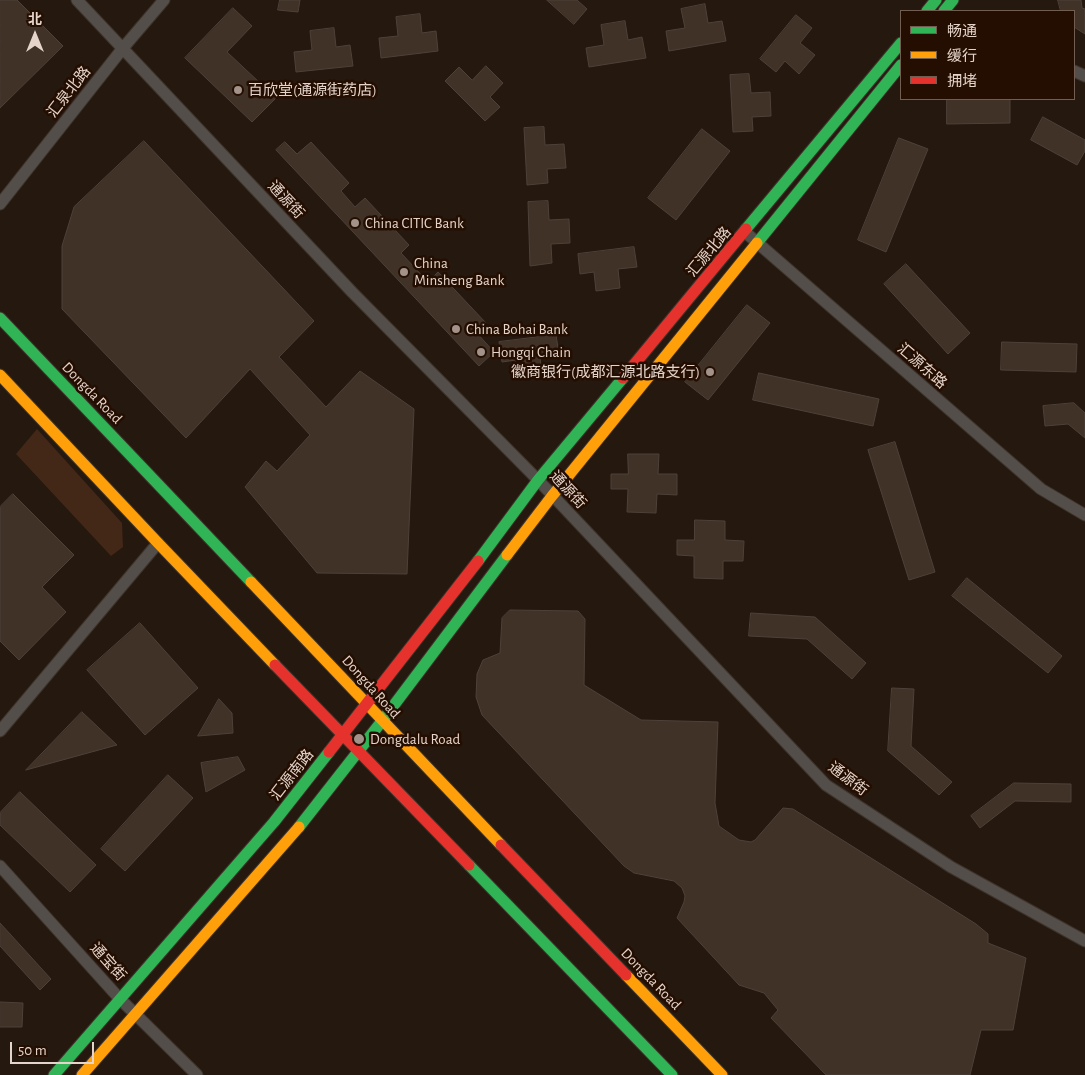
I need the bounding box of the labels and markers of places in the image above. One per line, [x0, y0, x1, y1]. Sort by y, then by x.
place label: 百欣堂(通源街药店) [248, 81, 377, 99]
marker: 百欣堂(通源街药店) [232, 84, 244, 96]
place label: China CITIC Bank [365, 214, 464, 232]
marker: China CITIC Bank [349, 217, 361, 229]
place label: China Minsheng Bank [414, 254, 504, 289]
marker: China Minsheng Bank [398, 266, 410, 278]
place label: China Bohai Bank [466, 320, 568, 338]
marker: China Bohai Bank [450, 323, 462, 335]
place label: Hongqi Chain [491, 343, 571, 361]
marker: Hongqi Chain [475, 346, 487, 358]
place label: 徽商银行(成都汇源北路支行) [511, 363, 700, 381]
marker: 徽商银行(成都汇源北路支行) [704, 366, 716, 378]
place label: Dongdalu Road [370, 730, 460, 748]
marker: Dongdalu Road [352, 732, 366, 746]

